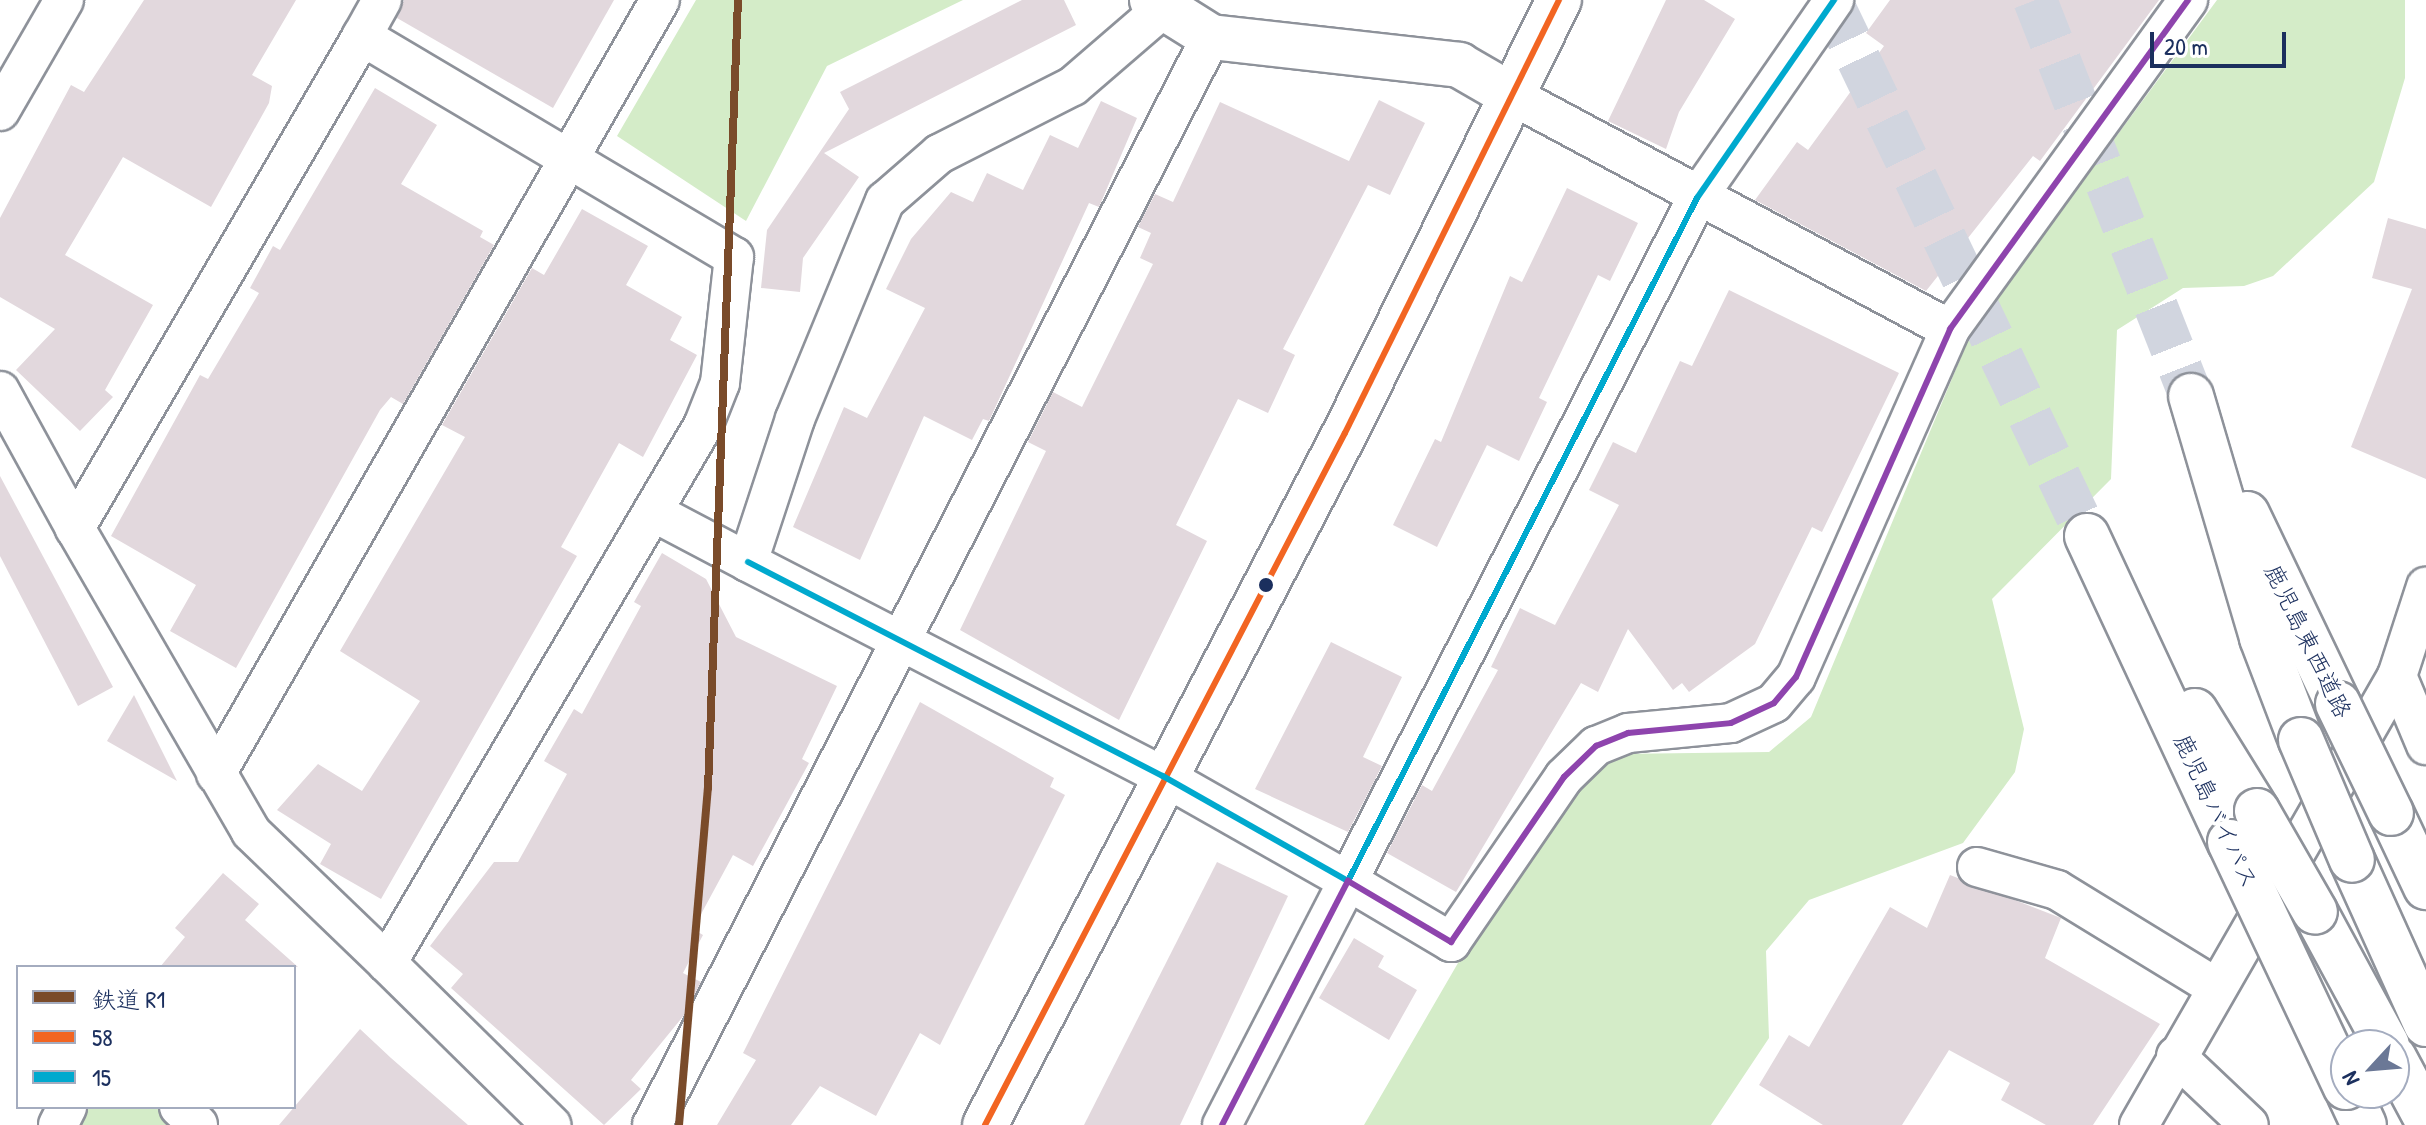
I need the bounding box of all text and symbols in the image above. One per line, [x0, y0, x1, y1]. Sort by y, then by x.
scale bar [2154, 16, 2290, 66]
text: 20 m [2164, 30, 2208, 62]
street label: 鹿児島東西道路 [2258, 559, 2358, 723]
unlabelled marker [1258, 577, 1274, 593]
street label: 鹿児島バイパス [2167, 729, 2265, 893]
legend [16, 965, 296, 1109]
text: 鉄道 R1 [92, 983, 165, 1015]
text: 58 [92, 1021, 113, 1053]
north arrow [2330, 1029, 2410, 1109]
text: 15 [92, 1061, 111, 1093]
text: N [2334, 1067, 2366, 1090]

